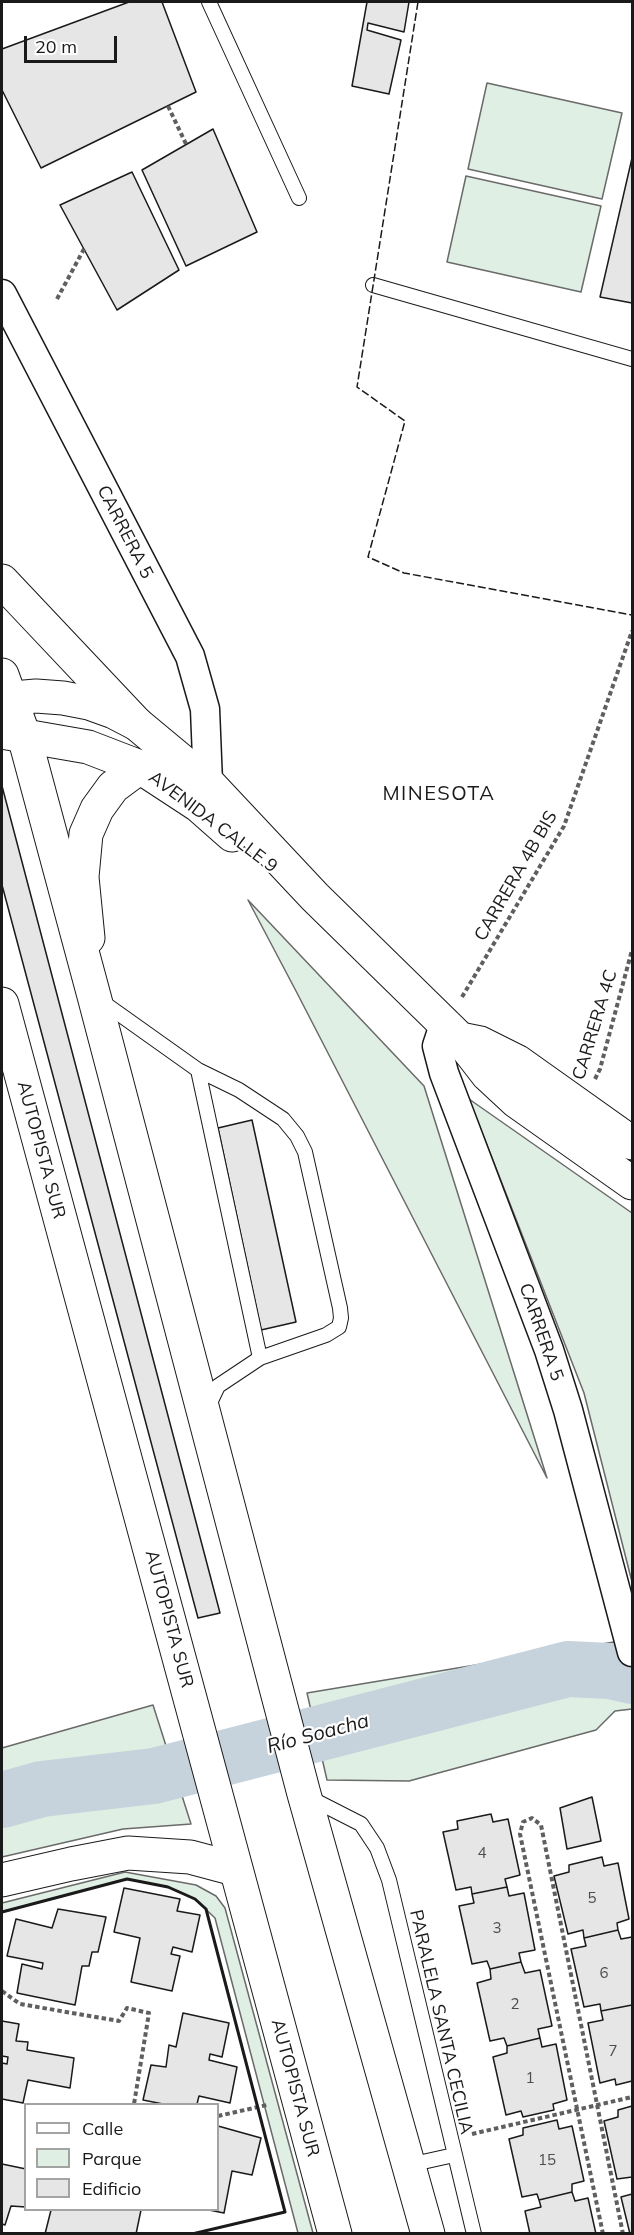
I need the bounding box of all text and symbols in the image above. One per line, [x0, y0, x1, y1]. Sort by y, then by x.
scale bar [27, 24, 120, 62]
text: 20 m [35, 35, 77, 58]
street label: CARRERA 5 [92, 482, 158, 582]
street label: AVENIDA CALLE 9 [144, 767, 282, 877]
district label: MINESOTA [382, 782, 496, 806]
street label: CARRERA 4B BIS [470, 807, 562, 945]
street label: CARRERA 4C [568, 967, 622, 1083]
street label: AUTOPISTA SUR [12, 1079, 70, 1221]
street label: CARRERA 5 [514, 1280, 568, 1384]
street label: AUTOPISTA SUR [140, 1548, 198, 1690]
water label: Río Soacha [264, 1709, 372, 1759]
house number: 4 [478, 1844, 486, 1862]
house number: 5 [588, 1889, 596, 1907]
street label: PARALELA SANTA CECILIA [405, 1908, 477, 2136]
house number: 3 [493, 1919, 501, 1937]
house number: 6 [600, 1964, 608, 1982]
house number: 2 [511, 1995, 519, 2013]
street label: AUTOPISTA SUR [266, 2017, 324, 2159]
house number: 7 [609, 2042, 617, 2060]
house number: 1 [526, 2069, 534, 2087]
legend [24, 2103, 219, 2211]
text: Calle [82, 2117, 123, 2140]
text: Parque [82, 2147, 141, 2170]
house number: 15 [538, 2151, 556, 2169]
text: Edificio [82, 2177, 141, 2200]

